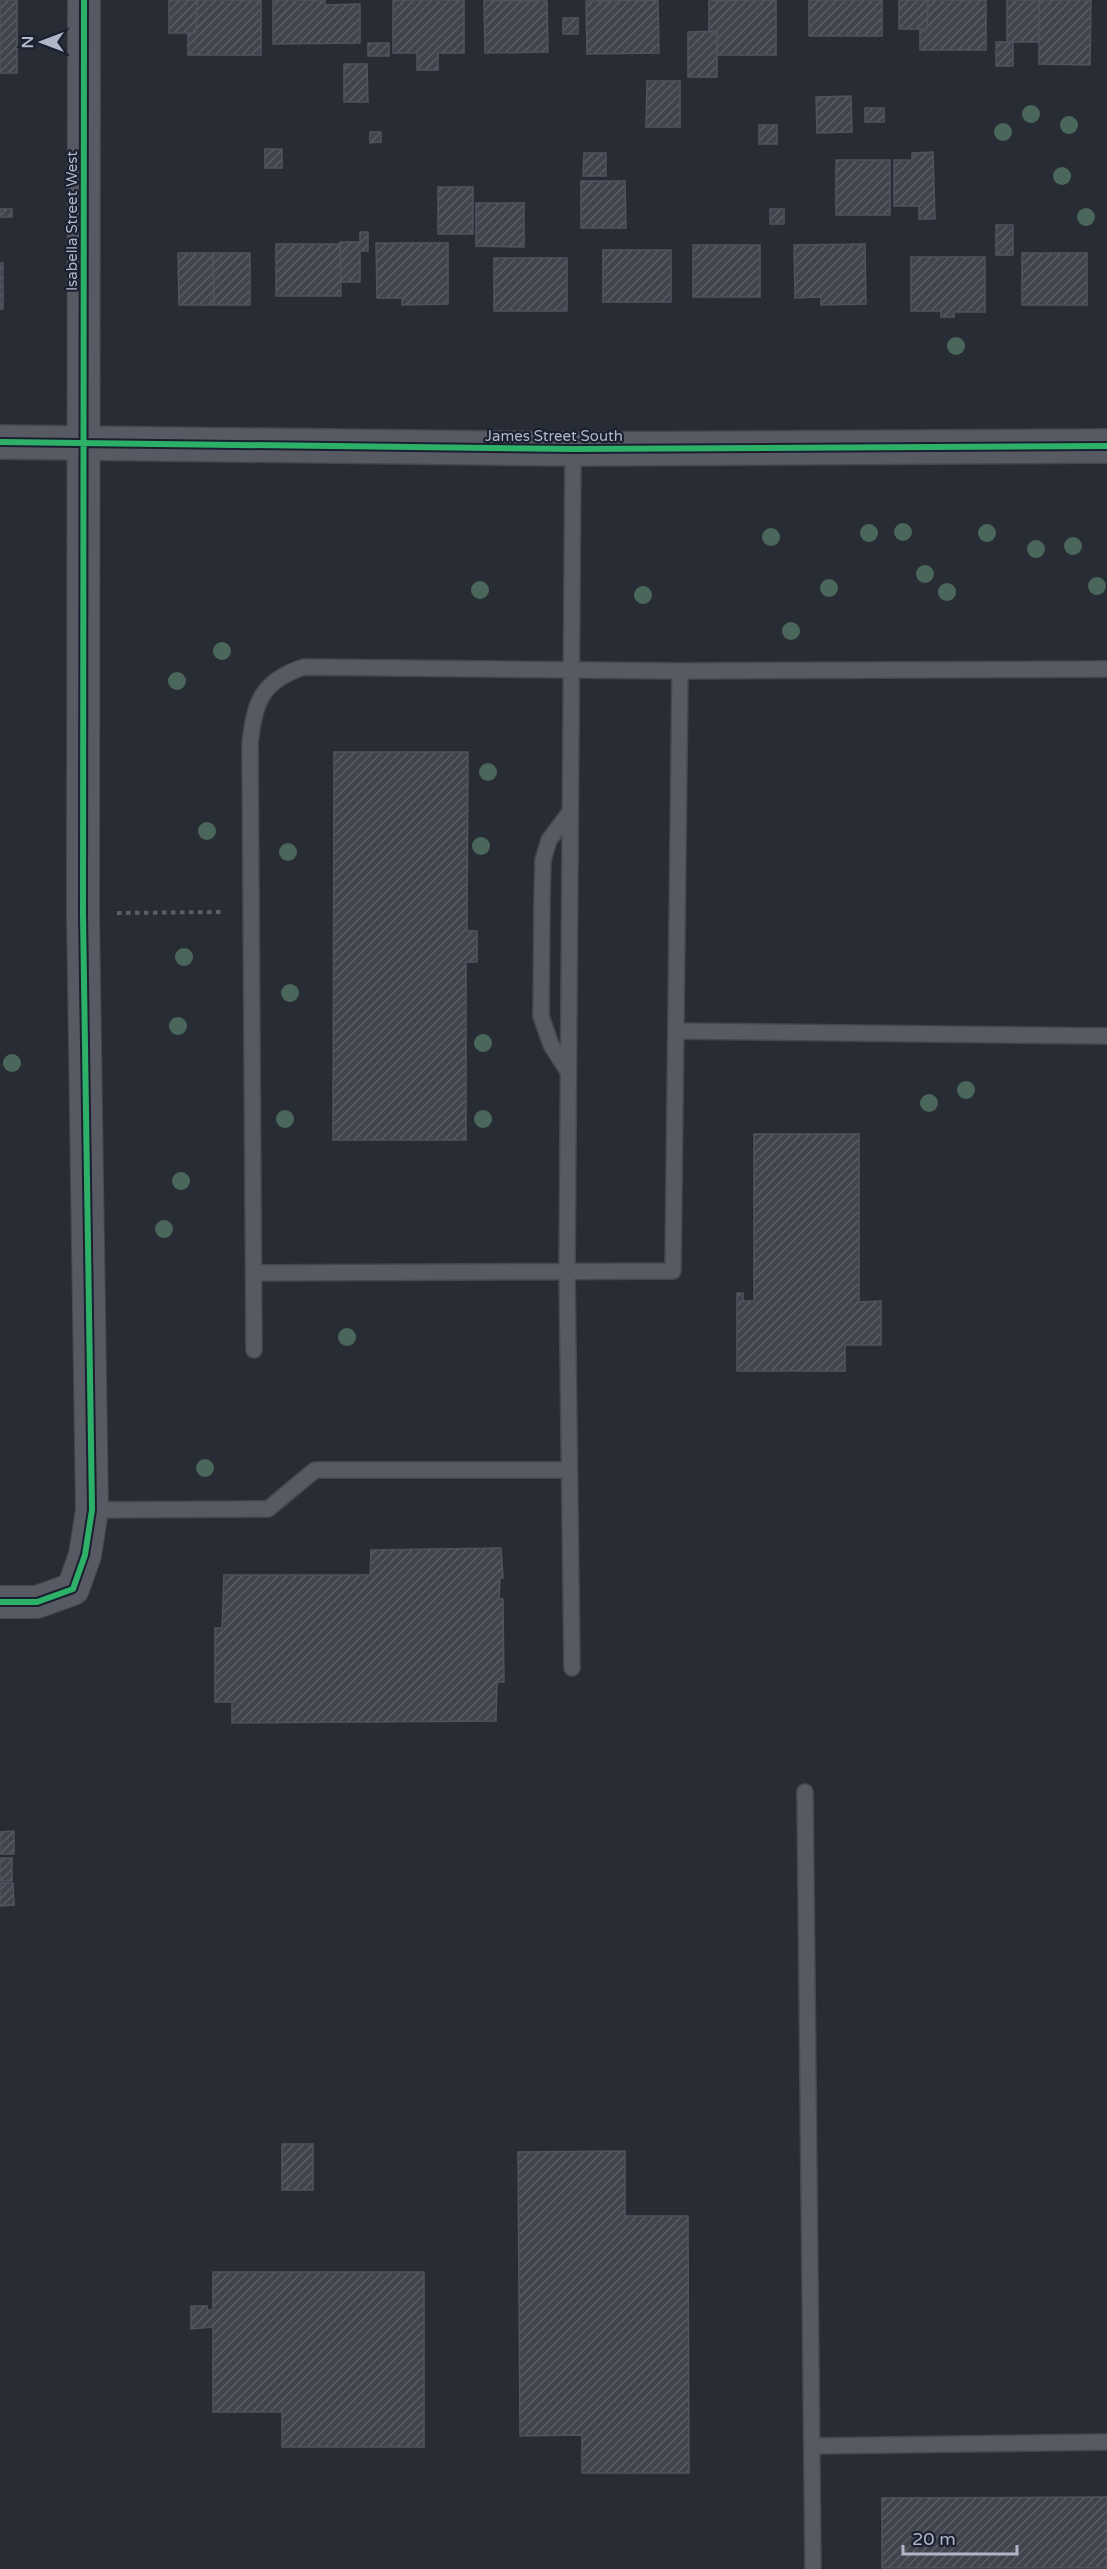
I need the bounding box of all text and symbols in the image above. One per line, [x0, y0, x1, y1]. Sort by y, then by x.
north arrow [12, 12, 72, 72]
text: N [18, 36, 38, 48]
street label: Isabella Street West [63, 151, 81, 291]
street label: James Street South [485, 427, 623, 445]
scale bar [903, 2518, 1017, 2556]
text: 20 m [912, 2528, 956, 2550]

